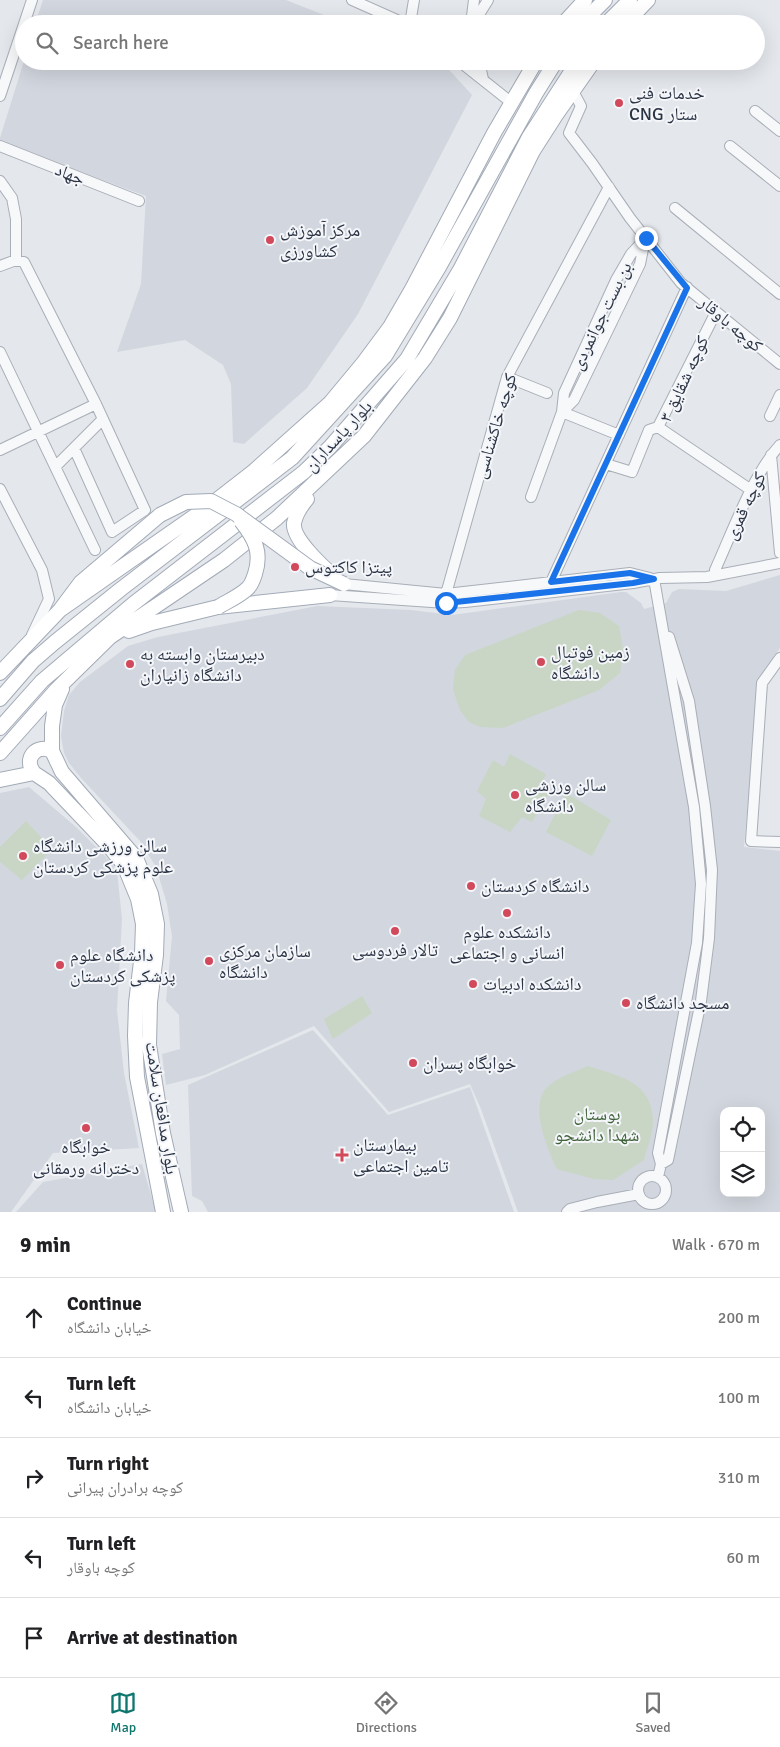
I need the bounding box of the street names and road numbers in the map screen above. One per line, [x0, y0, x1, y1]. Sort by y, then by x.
street label: جهاد [52, 158, 88, 190]
street label: بن بست جوانمردی [565, 258, 637, 374]
street label: کوچه باوقار [694, 290, 768, 357]
street label: کوچه شقایق ۳ [654, 332, 714, 426]
street label: کوچه خاکشناسی [469, 370, 522, 481]
street label: بلوار پاسداران [299, 396, 377, 477]
street label: کوچه قمری [719, 468, 771, 544]
street label: بلوار مدافعان سلامت [141, 1040, 183, 1176]

